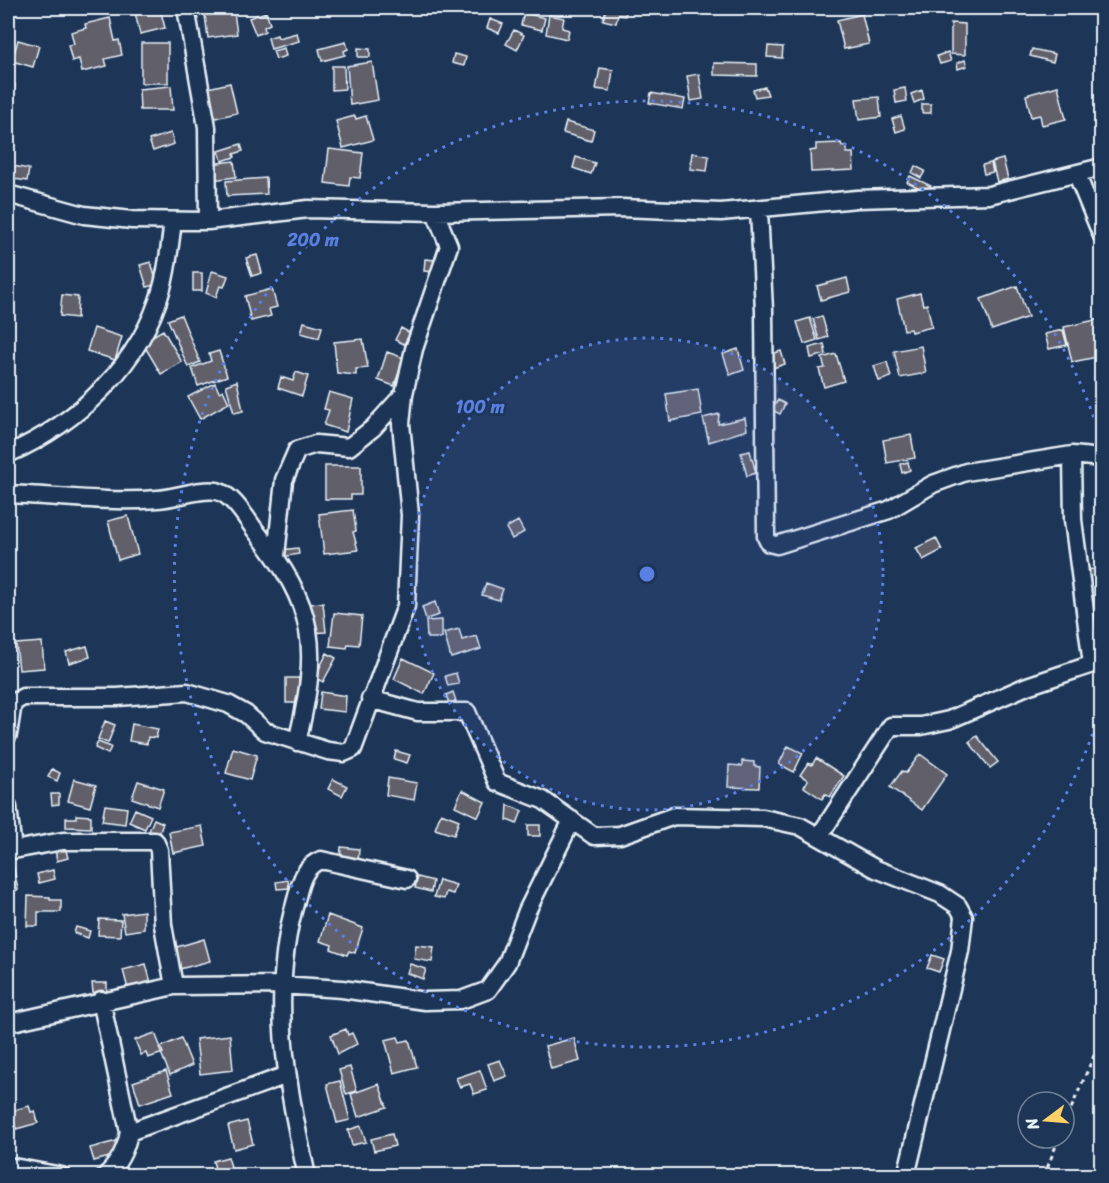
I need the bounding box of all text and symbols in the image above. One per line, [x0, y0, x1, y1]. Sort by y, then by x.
text: 200 m [286, 224, 339, 256]
text: 100 m [456, 391, 505, 423]
centre of rings [637, 564, 657, 584]
north arrow [1016, 1090, 1076, 1150]
text: N [1016, 1114, 1048, 1134]

